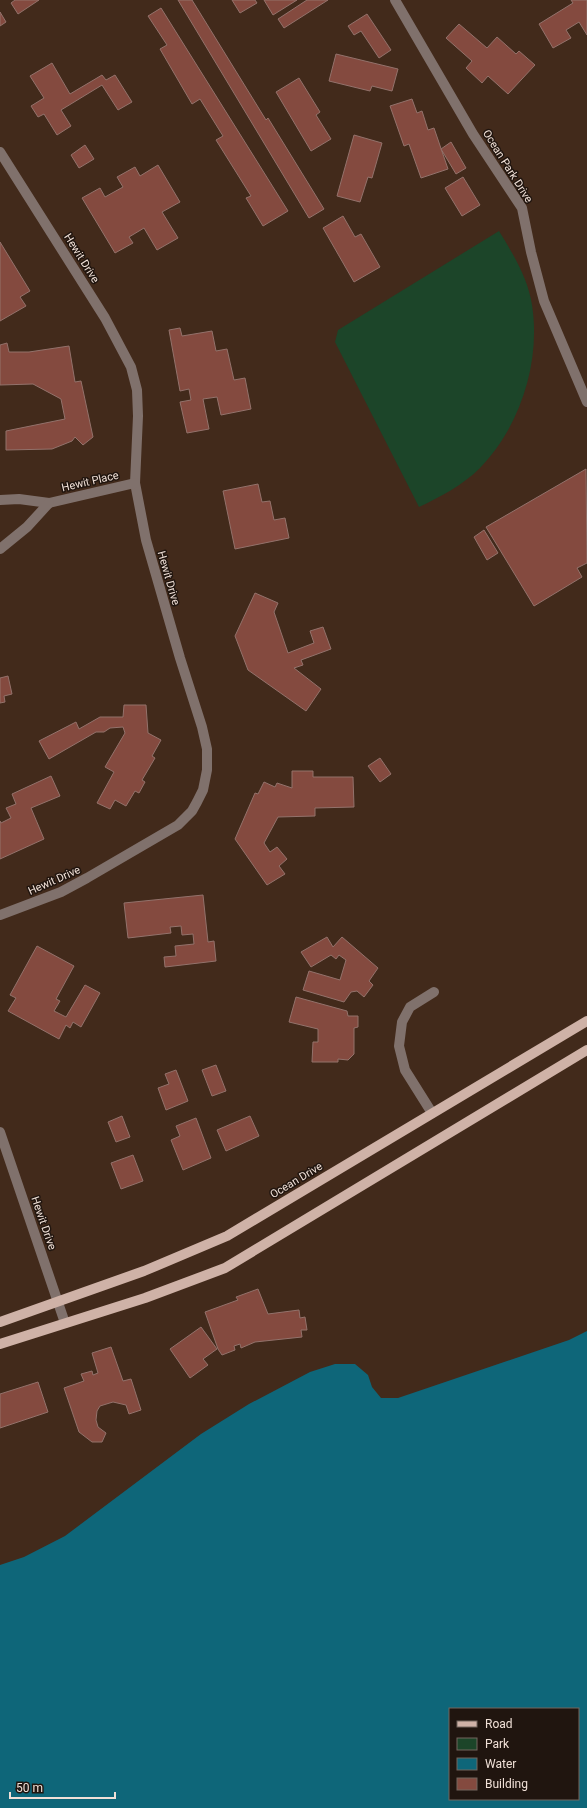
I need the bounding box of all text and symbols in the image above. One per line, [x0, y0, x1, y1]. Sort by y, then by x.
street label: Ocean Park Drive [480, 127, 535, 205]
street label: Hewit Drive [61, 231, 102, 285]
street label: Hewit Place [60, 469, 120, 494]
street label: Hewit Drive [155, 550, 182, 607]
street label: Hewit Drive [26, 863, 82, 898]
street label: Ocean Drive [268, 1160, 325, 1201]
street label: Hewit Drive [28, 1195, 59, 1252]
legend [449, 1708, 579, 1800]
text: Road [485, 1717, 513, 1731]
text: Park [485, 1737, 510, 1751]
text: Water [485, 1757, 516, 1771]
scale bar [10, 1774, 115, 1800]
text: Building [485, 1777, 528, 1791]
text: 50 m [16, 1781, 43, 1795]

